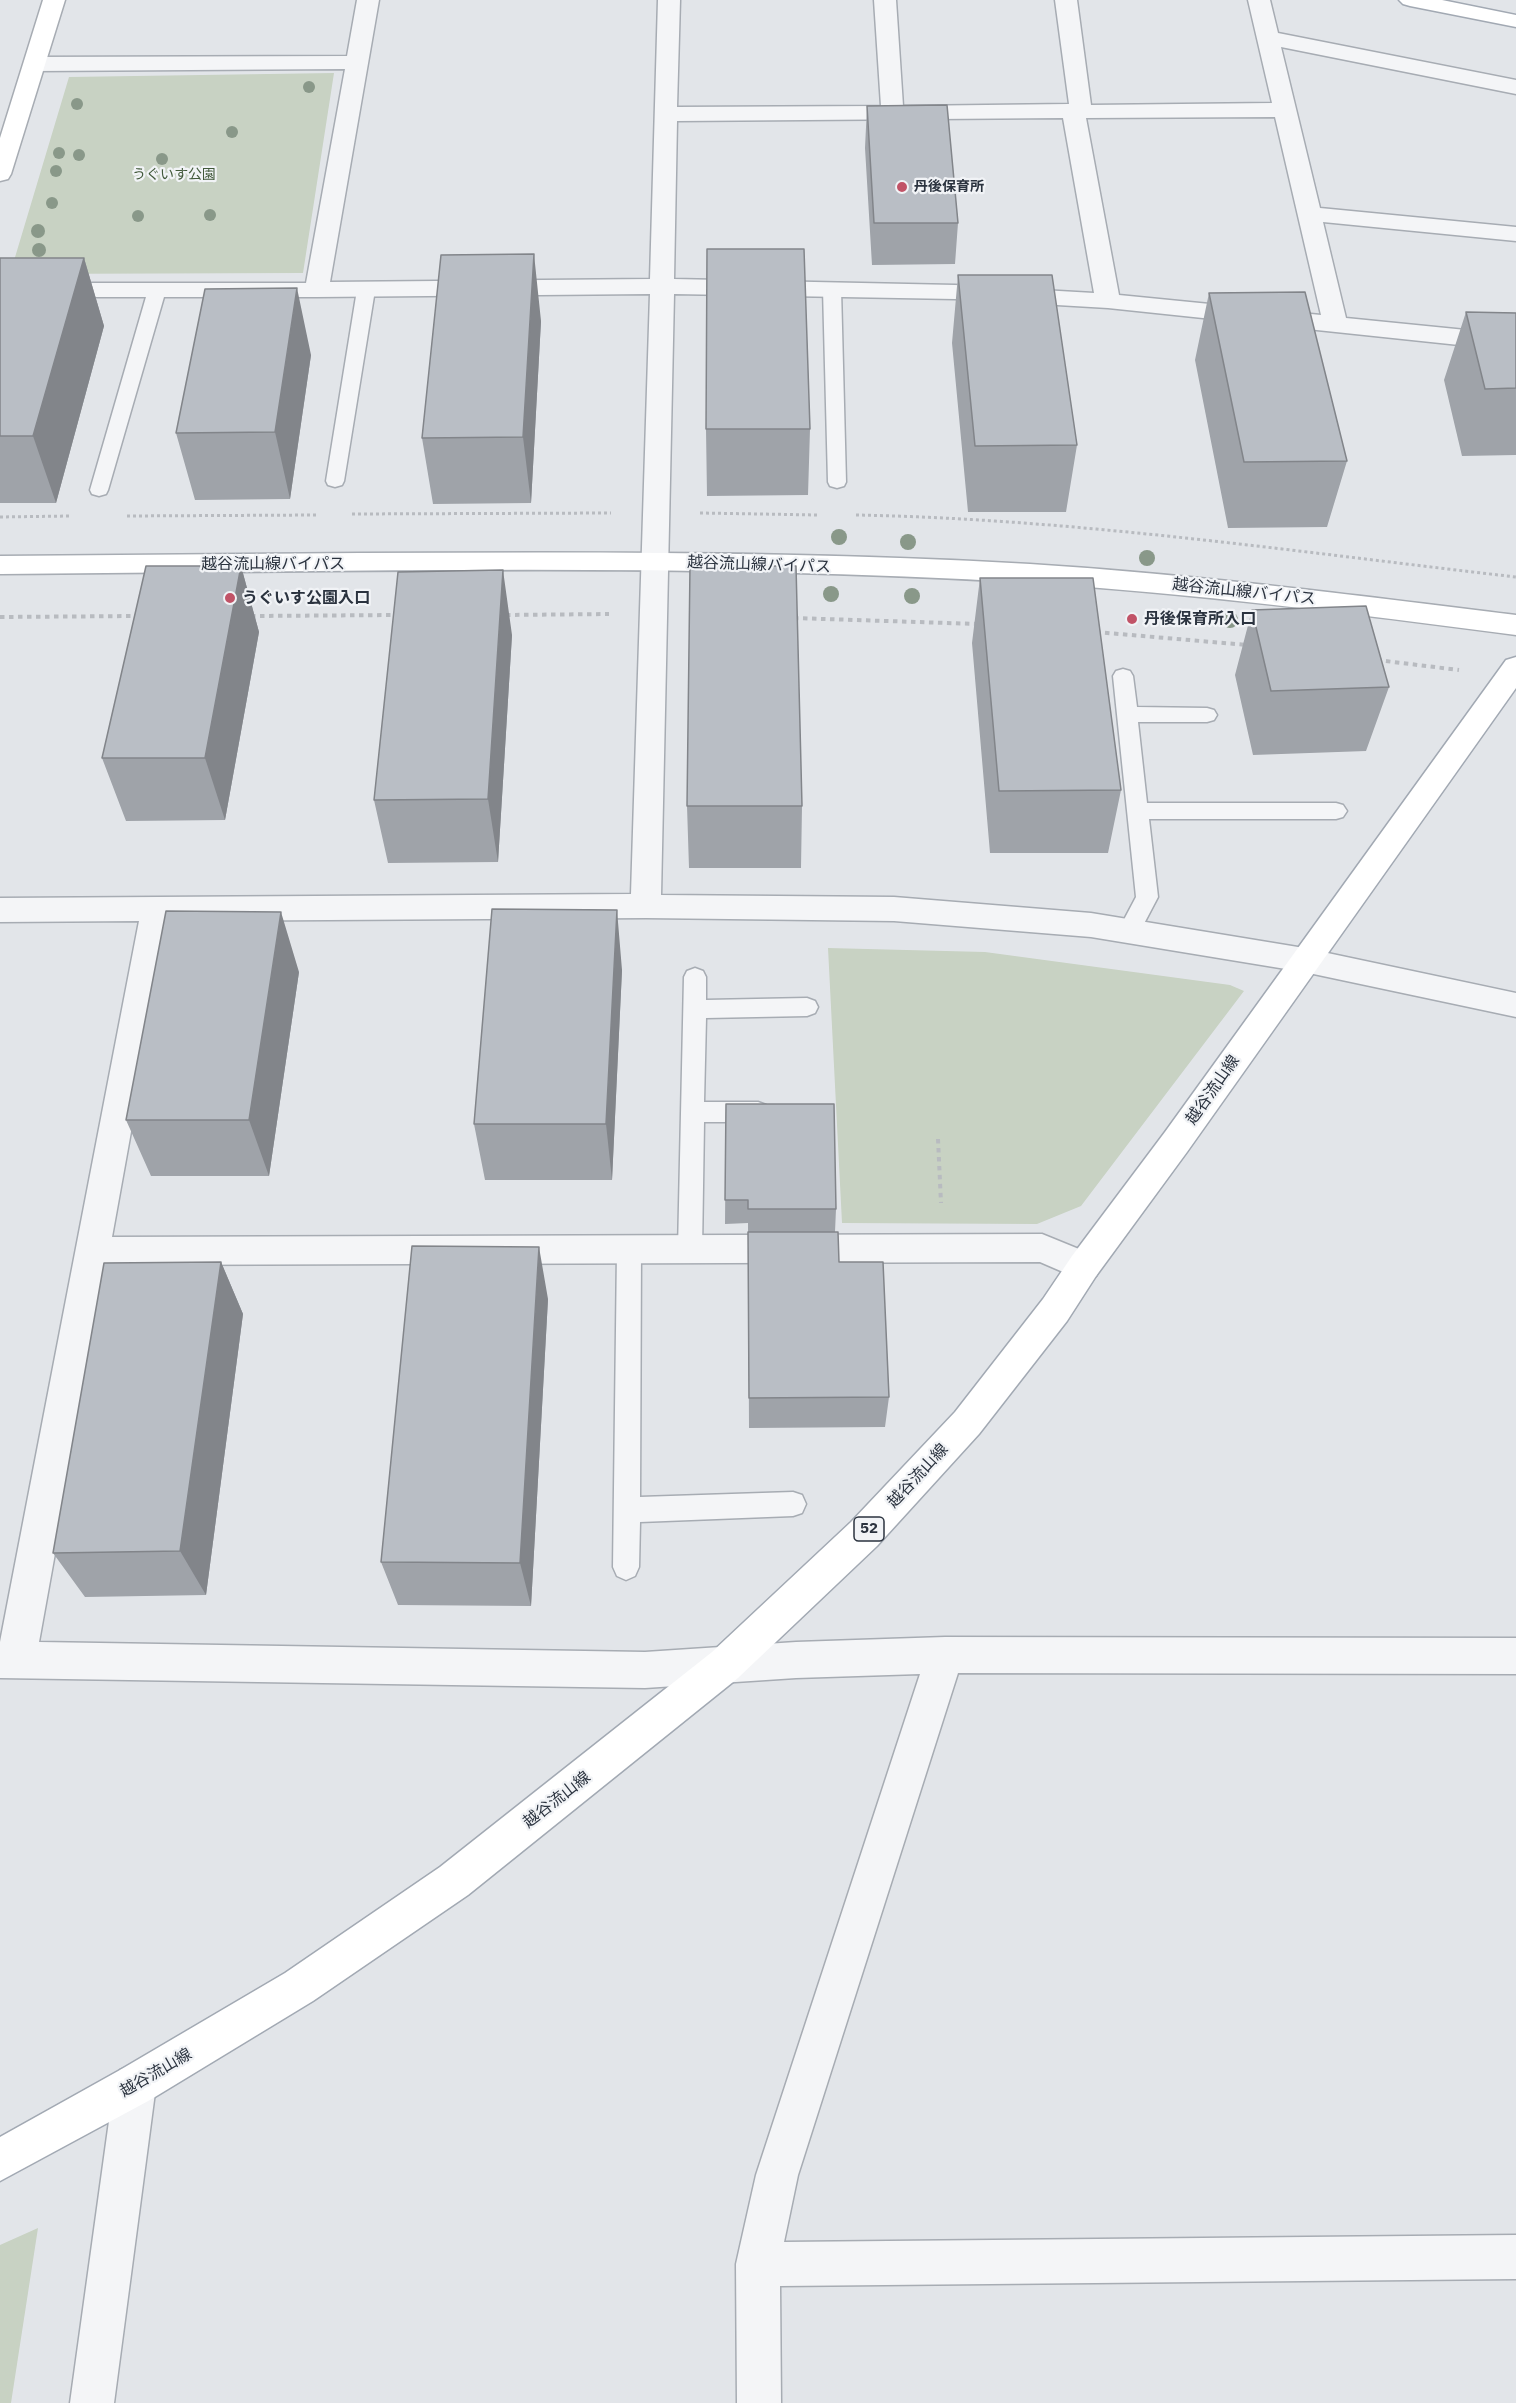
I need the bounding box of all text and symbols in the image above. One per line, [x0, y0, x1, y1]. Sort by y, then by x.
park label: うぐいす公園 [132, 167, 216, 183]
place label: 丹後保育所 [914, 179, 984, 195]
marker: 丹後保育所 [895, 180, 909, 194]
street label: 越谷流山線バイパス [687, 553, 831, 577]
street label: 越谷流山線バイパス [201, 554, 345, 574]
street label: 越谷流山線バイパス [1171, 575, 1317, 609]
place label: うぐいす公園入口 [242, 588, 370, 608]
marker: うぐいす公園入口 [223, 591, 237, 605]
place label: 丹後保育所入口 [1144, 609, 1256, 629]
marker: 丹後保育所入口 [1125, 612, 1139, 626]
street label: 越谷流山線 [1182, 1052, 1244, 1128]
street label: 越谷流山線 [884, 1440, 952, 1512]
road number: 52 [854, 1517, 884, 1541]
street label: 越谷流山線 [520, 1768, 594, 1832]
street label: 越谷流山線 [117, 2045, 195, 2101]

